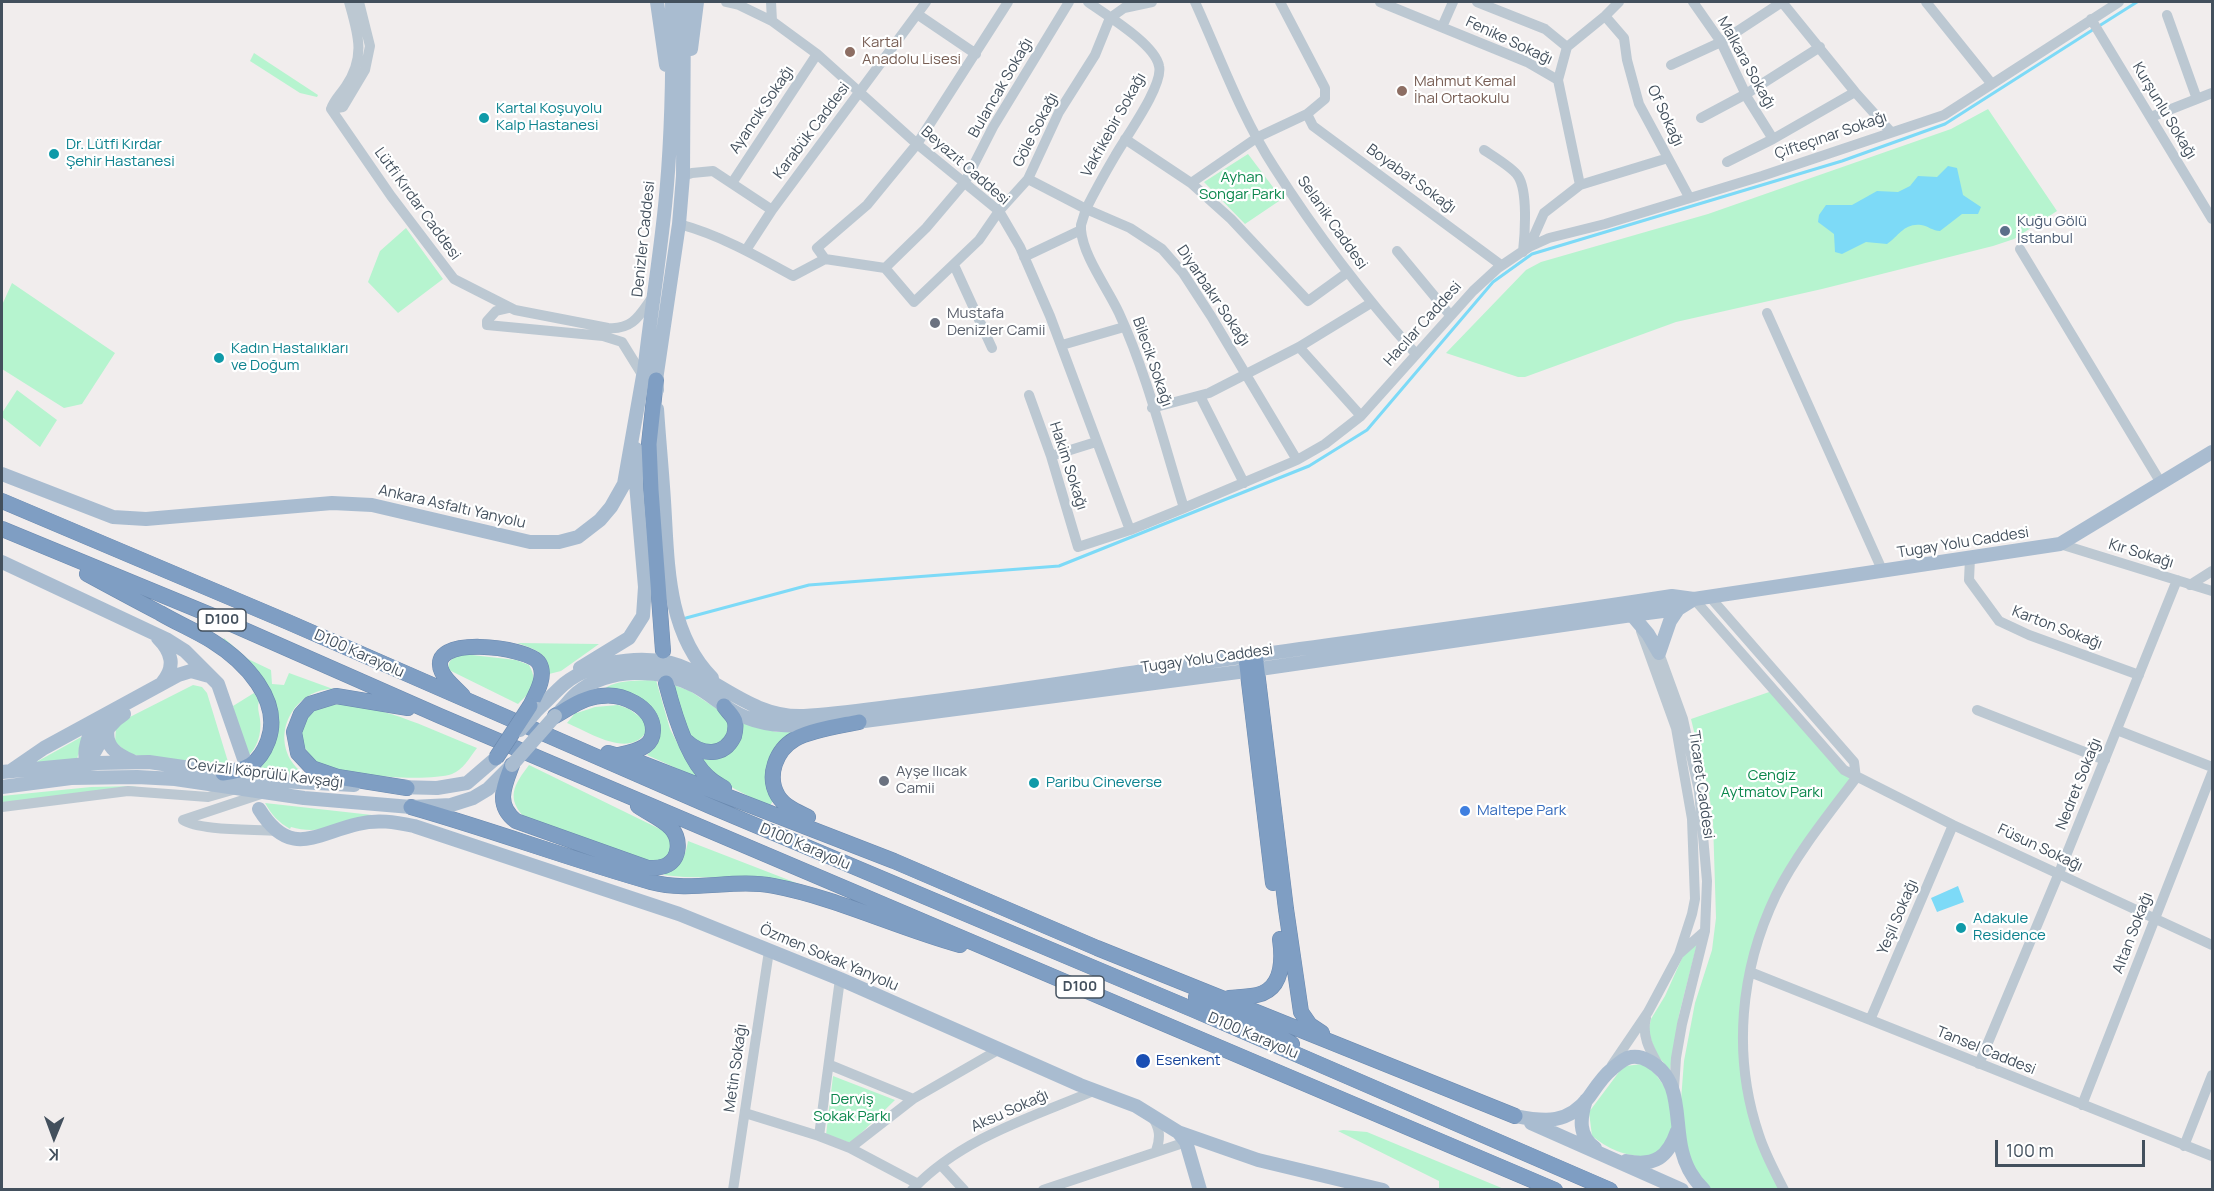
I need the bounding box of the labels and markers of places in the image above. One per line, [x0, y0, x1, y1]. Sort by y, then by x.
place label: Kartal Anadolu Lisesi [862, 34, 961, 69]
marker: Kartal Anadolu Lisesi [843, 45, 857, 59]
place label: Mahmut Kemal İhal Ortaokulu [1414, 73, 1516, 108]
marker: Mahmut Kemal İhal Ortaokulu [1395, 84, 1409, 98]
place label: Kartal Koşuyolu Kalp Hastanesi [496, 100, 602, 135]
marker: Kartal Koşuyolu Kalp Hastanesi [477, 111, 491, 125]
place label: Dr. Lütfi Kırdar Şehir Hastanesi [66, 136, 175, 171]
marker: Dr. Lütfi Kırdar Şehir Hastanesi [47, 147, 61, 161]
place label: Kuğu Gölü İstanbul [2017, 213, 2087, 248]
marker: Kuğu Gölü İstanbul [1998, 224, 2012, 238]
place label: Mustafa Denizler Camii [947, 305, 1045, 340]
marker: Mustafa Denizler Camii [928, 316, 942, 330]
place label: Kadın Hastalıkları ve Doğum [231, 340, 349, 375]
marker: Kadın Hastalıkları ve Doğum [212, 351, 226, 365]
place label: Ayşe Ilıcak Camii [896, 763, 967, 798]
marker: Ayşe Ilıcak Camii [877, 774, 891, 788]
place label: Paribu Cineverse [1046, 774, 1162, 792]
marker: Paribu Cineverse [1027, 776, 1041, 790]
place label: Maltepe Park [1477, 802, 1566, 820]
marker: Maltepe Park [1458, 804, 1472, 818]
place label: Adakule Residence [1973, 910, 2046, 945]
marker: Adakule Residence [1954, 921, 1968, 935]
marker: Esenkent [1134, 1052, 1152, 1070]
place label: Esenkent [1156, 1052, 1221, 1070]

